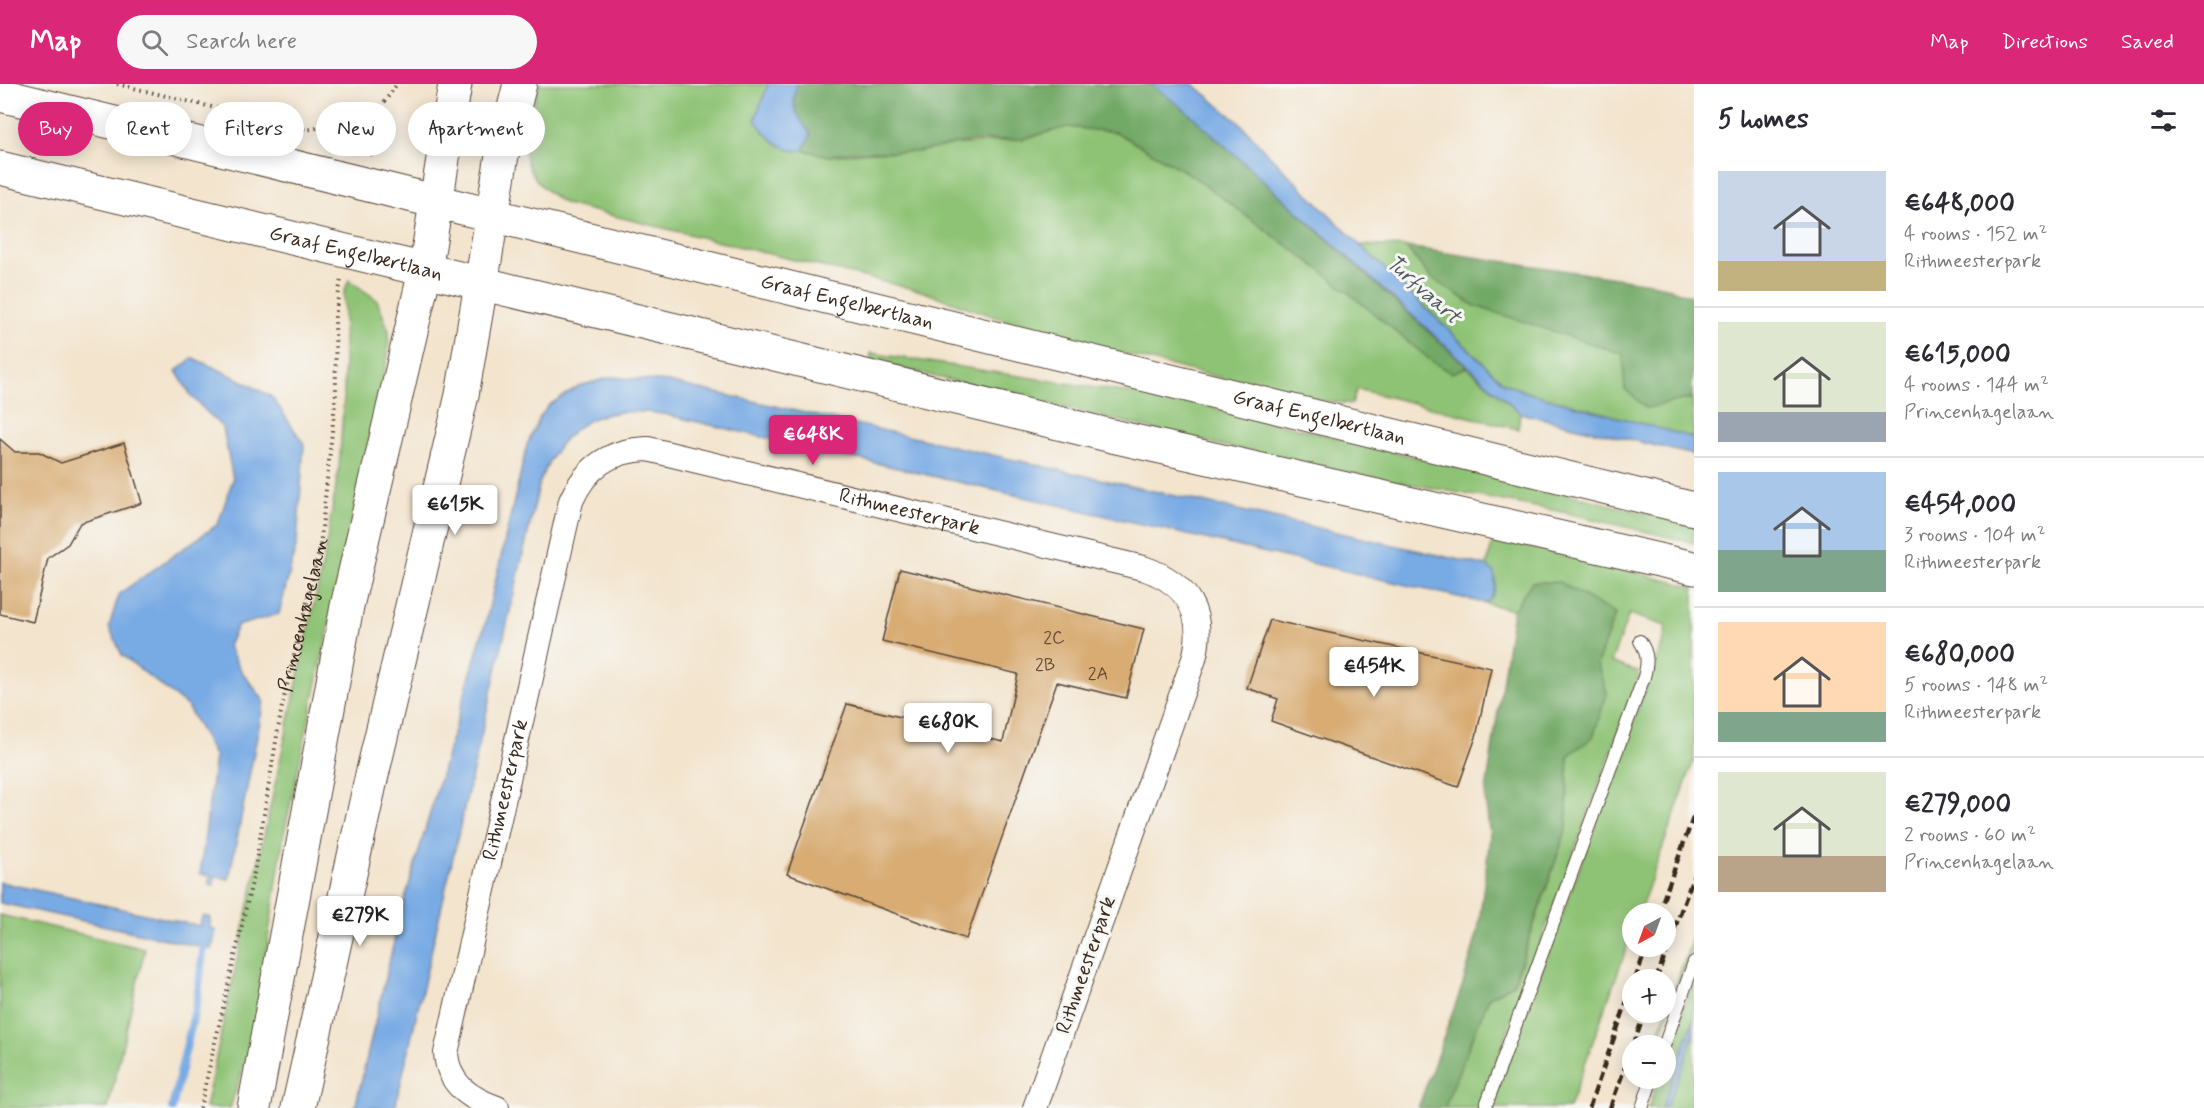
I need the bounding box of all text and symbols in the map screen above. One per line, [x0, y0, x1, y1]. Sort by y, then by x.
search box [117, 15, 537, 69]
text: Map [30, 24, 81, 61]
icon: search [138, 26, 171, 59]
text: Search here [186, 28, 297, 56]
text: Map [1930, 28, 1969, 56]
text: Directions [2002, 28, 2088, 56]
text: Saved [2121, 28, 2174, 56]
chip: Buy [18, 102, 93, 156]
chip: Rent [105, 102, 192, 156]
chip: Filters [204, 102, 304, 156]
chip: New [316, 102, 396, 156]
chip: Apartment [408, 102, 545, 156]
text: 5 homes [1718, 103, 1809, 137]
icon: filters [2147, 104, 2180, 137]
text: €648,000 [1904, 187, 2015, 221]
icon: home [1766, 195, 1838, 267]
street label: Graaf Engelbertlaan [266, 219, 445, 288]
text: 4 rooms · 152 m² [1904, 221, 2047, 248]
text: Rithmeesterpark [1904, 248, 2041, 275]
water label: Turfvaart [1380, 249, 1468, 333]
street label: Graaf Engelbertlaan [758, 267, 937, 337]
text: €615,000 [1904, 338, 2011, 372]
icon: home [1766, 346, 1838, 418]
text: 4 rooms · 144 m² [1904, 372, 2049, 399]
street label: Graaf Engelbertlaan [1230, 383, 1409, 452]
text: Princenhagelaan [1904, 399, 2054, 426]
pin: €648K [771, 415, 855, 466]
text: €648K [783, 421, 843, 448]
street label: Rithmeesterpark [836, 481, 983, 542]
pin: €615K [413, 485, 497, 536]
text: €454,000 [1904, 488, 2016, 522]
text: €615K [426, 491, 484, 518]
icon: home [1766, 496, 1838, 568]
text: 3 rooms · 104 m² [1904, 522, 2046, 549]
street label: Princenhagelaan [272, 536, 335, 695]
text: Rithmeesterpark [1904, 549, 2041, 576]
house number: 2C [1043, 626, 1065, 650]
text: €680,000 [1904, 638, 2015, 672]
icon: home [1766, 646, 1838, 718]
pin: €454K [1332, 647, 1416, 698]
house number: 2B [1035, 653, 1055, 677]
text: €454K [1343, 653, 1405, 680]
house number: 2A [1088, 662, 1108, 686]
text: 5 rooms · 148 m² [1904, 672, 2048, 699]
text: Rithmeesterpark [1904, 699, 2041, 726]
pin: €680K [906, 703, 990, 754]
text: €680K [918, 709, 978, 736]
street label: Rithmeesterpark [476, 716, 535, 863]
text: €279,000 [1904, 788, 2011, 822]
icon: home [1766, 796, 1838, 868]
text: 2 rooms · 60 m² [1904, 822, 2036, 849]
text: Princenhagelaan [1904, 849, 2054, 876]
street label: Rithmeesterpark [1049, 892, 1123, 1038]
pin: €279K [318, 896, 402, 947]
text: €279K [331, 902, 389, 929]
north arrow [1622, 903, 1676, 957]
map controls [1622, 903, 1676, 1089]
button: + [1622, 969, 1676, 1023]
button: − [1622, 1035, 1676, 1089]

